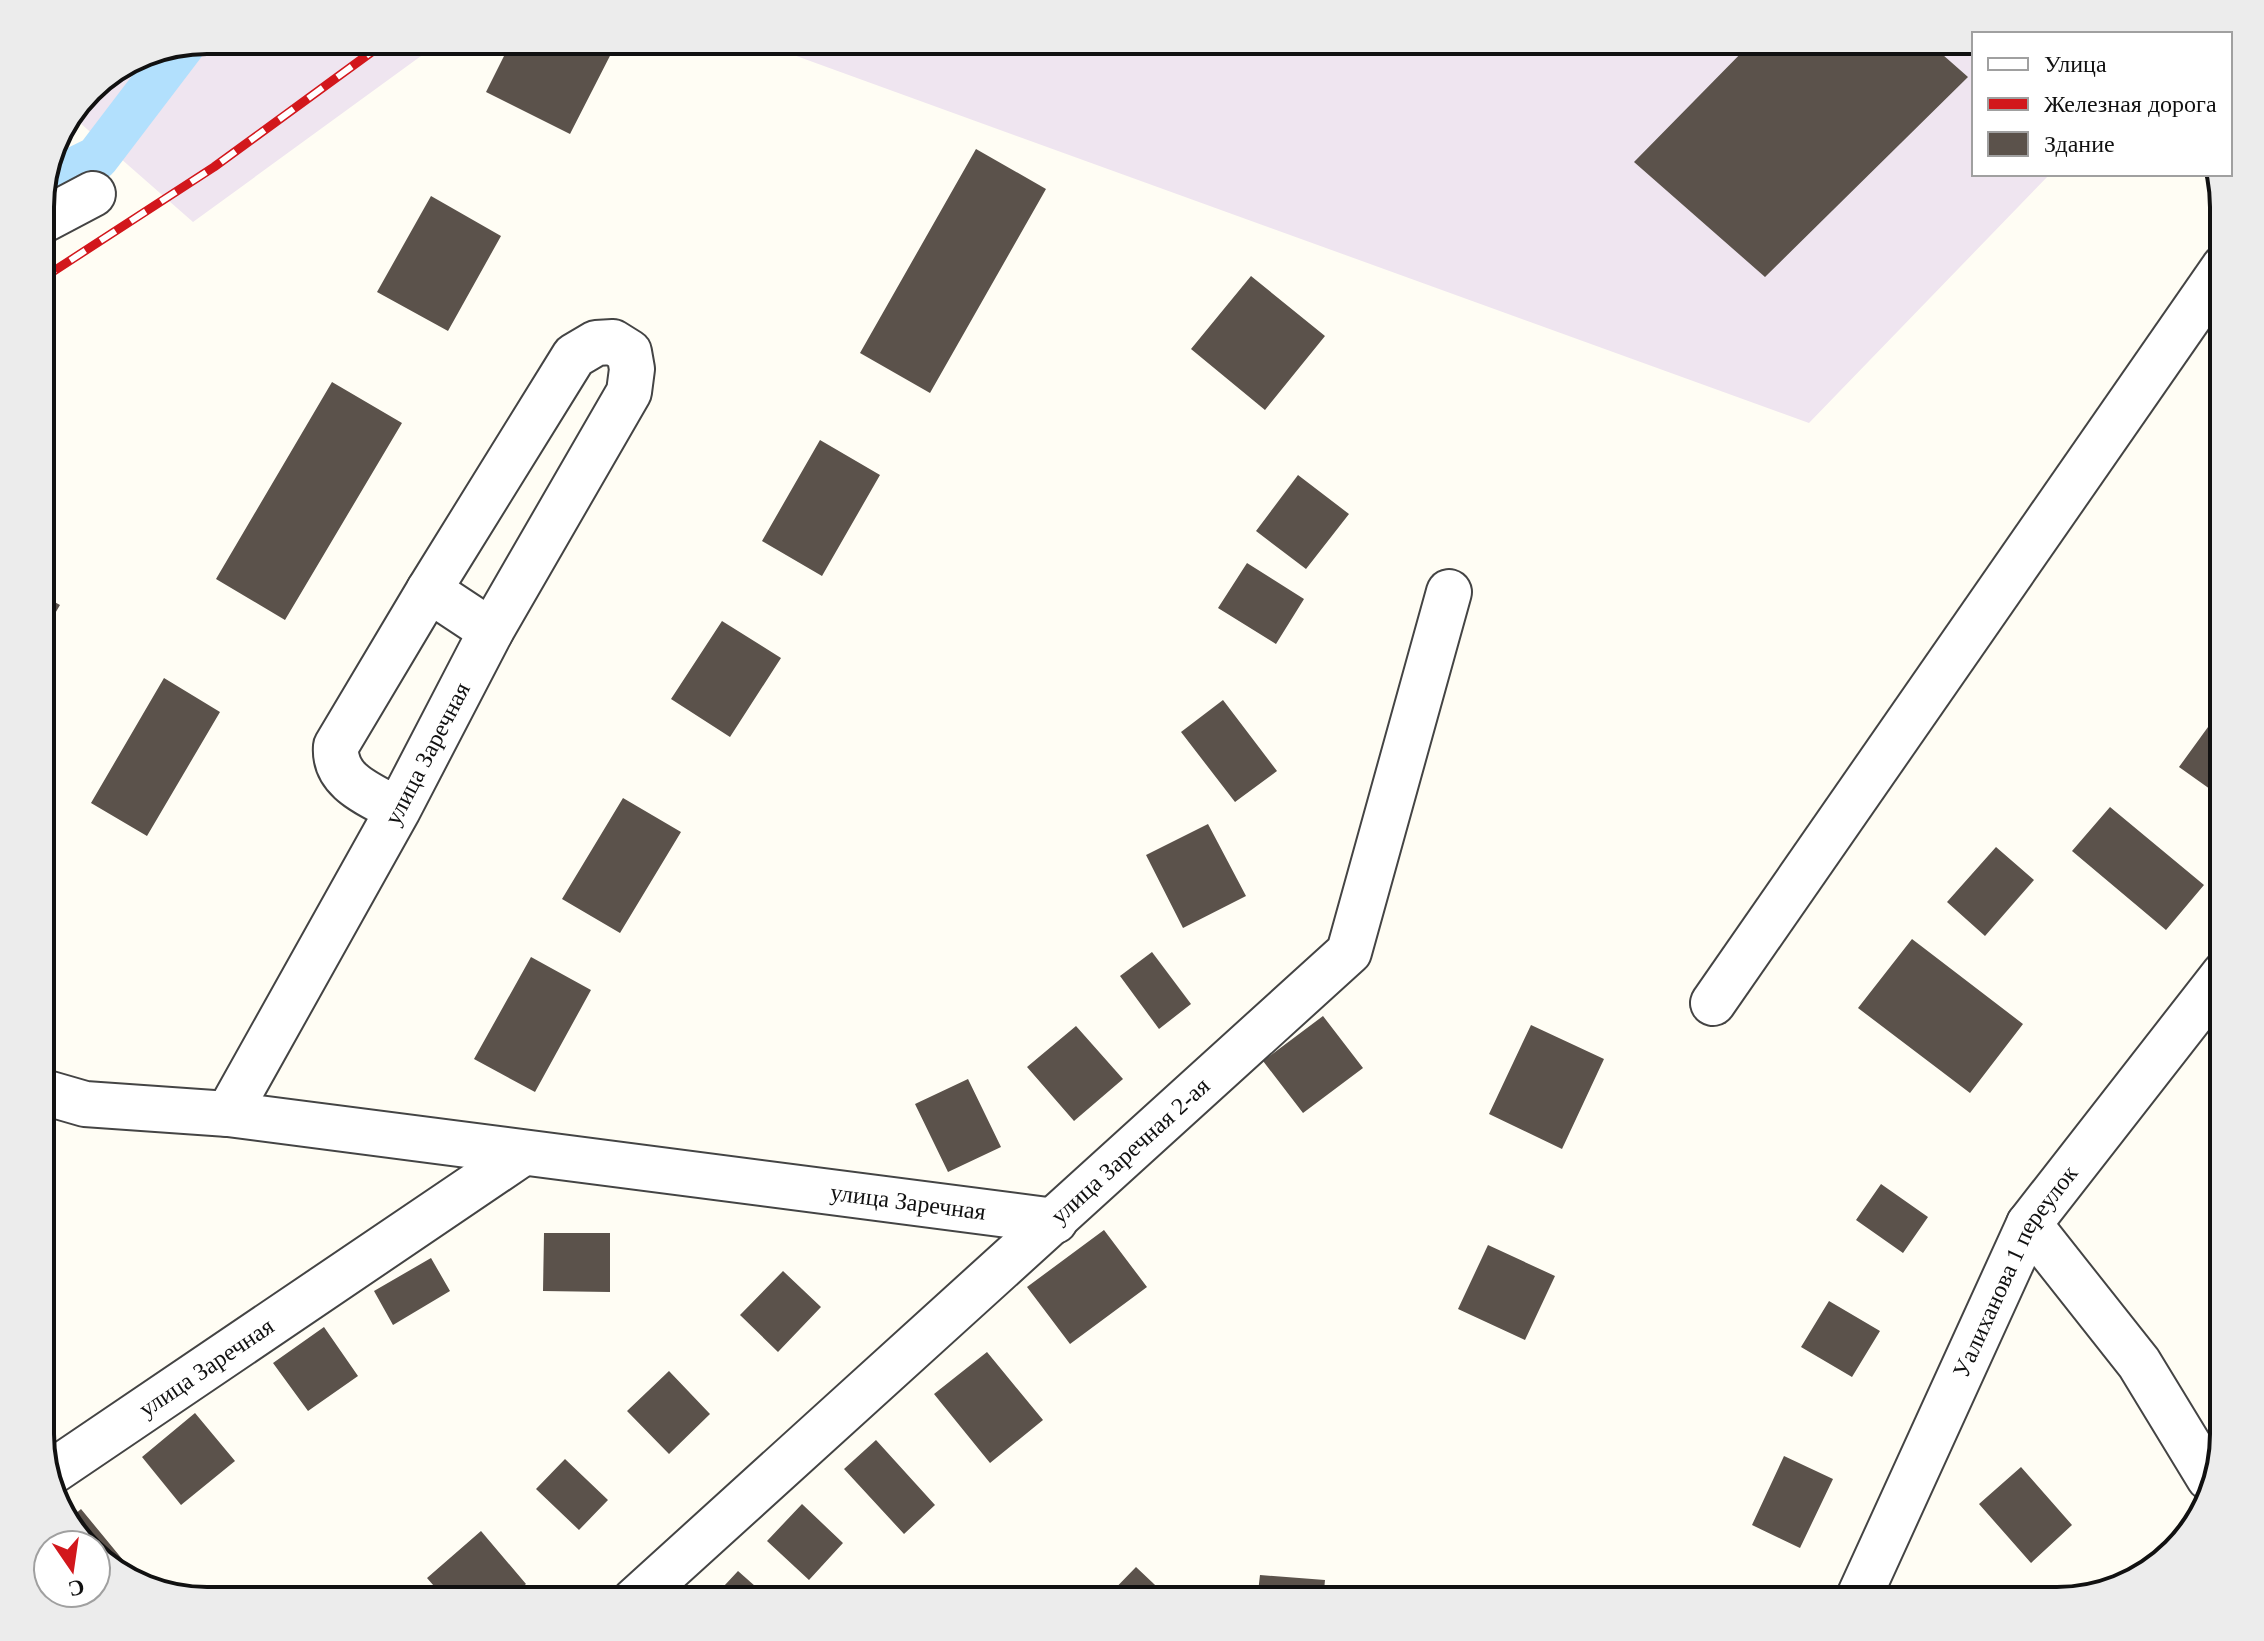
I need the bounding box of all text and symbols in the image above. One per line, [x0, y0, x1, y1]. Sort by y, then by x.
legend [1972, 32, 2232, 176]
text: Улица [2044, 51, 2107, 77]
text: Железная дорога [2044, 91, 2217, 117]
text: Здание [2044, 131, 2115, 157]
street label: улица Заречная [380, 678, 475, 829]
street label: улица Заречная 2-ая [1046, 1072, 1215, 1229]
street label: Уалиханова 1 переулок [1948, 1160, 2083, 1382]
street label: улица Заречная [829, 1179, 987, 1225]
street label: улица Заречная [134, 1313, 278, 1422]
north arrow [32, 1529, 112, 1609]
text: С [66, 1574, 87, 1602]

